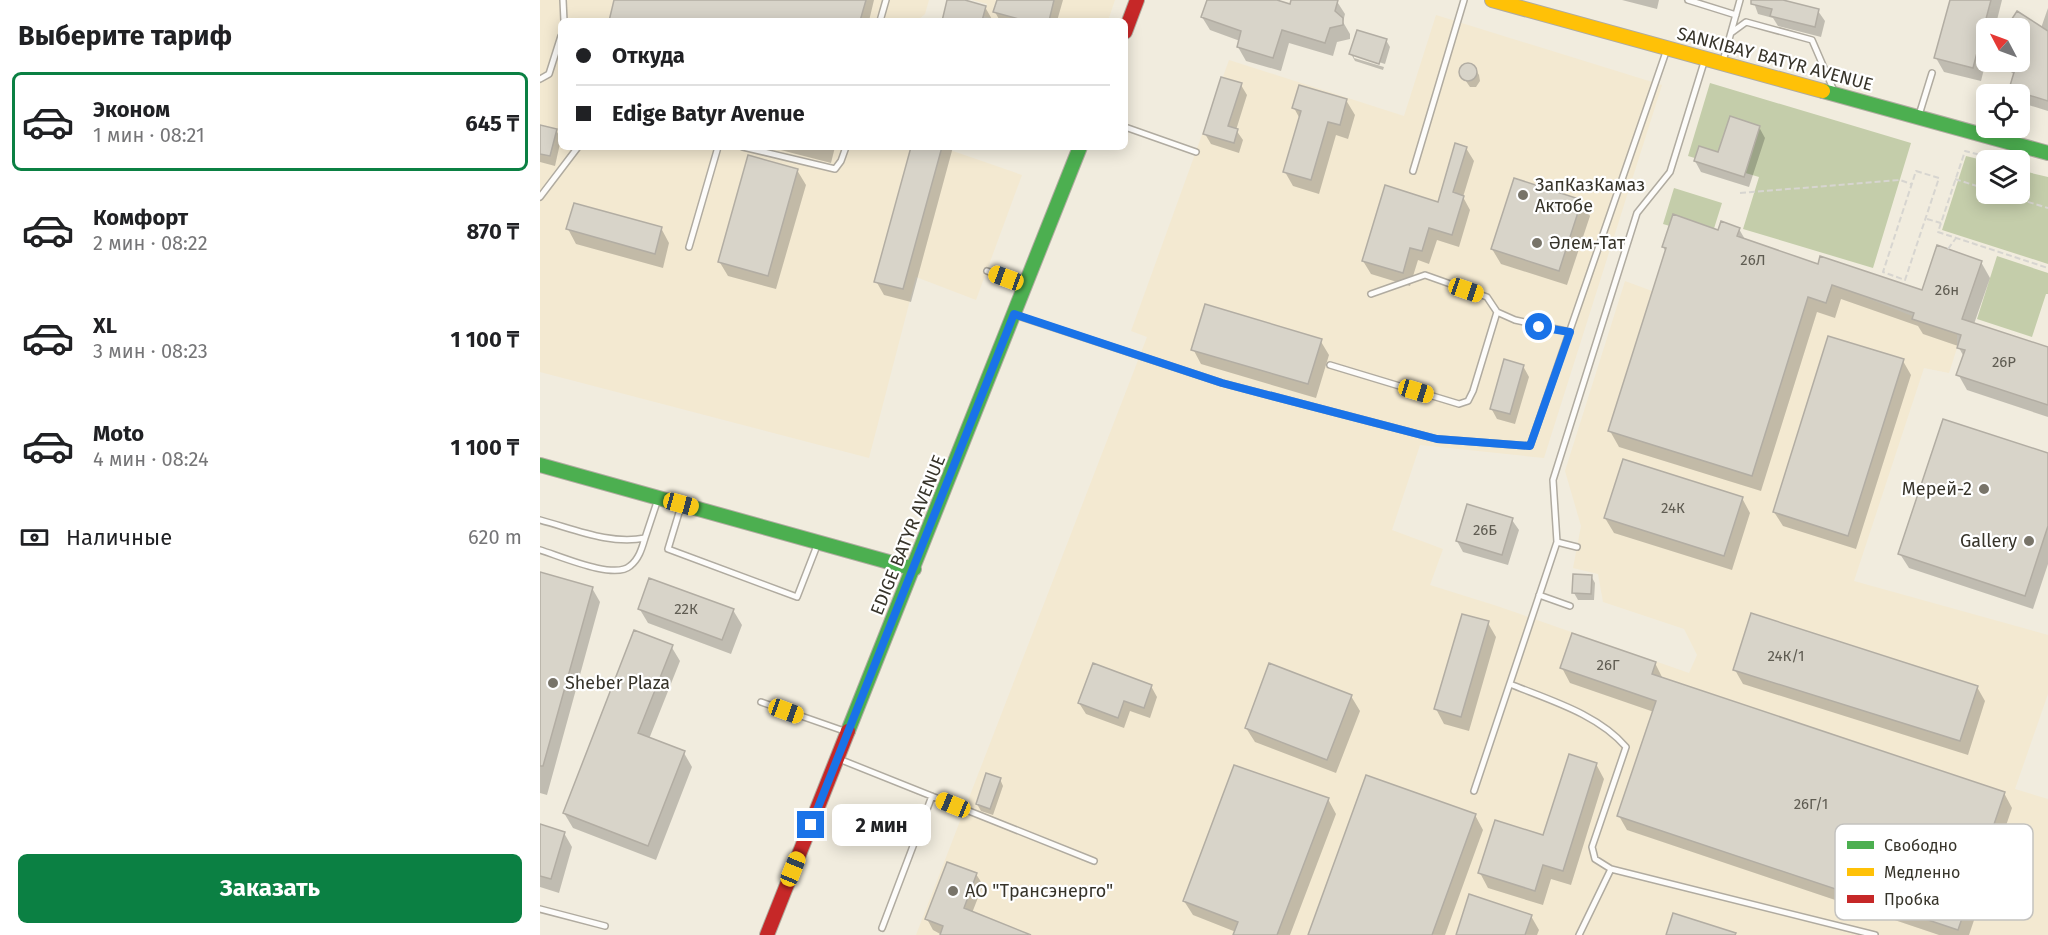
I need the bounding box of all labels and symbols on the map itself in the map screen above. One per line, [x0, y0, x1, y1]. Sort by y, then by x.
north arrow [1976, 18, 2030, 72]
street label: SANKIBAY BATYR AVENUE [1675, 22, 1875, 96]
place label: ЗапКазКамаз Актобе [1535, 174, 1645, 217]
marker: ЗапКазКамаз Актобе [1516, 188, 1530, 202]
place label: Әлем-Тат [1549, 232, 1626, 254]
marker: Әлем-Тат [1530, 236, 1544, 250]
house number: 26Л [1740, 251, 1766, 269]
car [986, 263, 1026, 293]
car [1446, 276, 1486, 304]
house number: 26н [1935, 281, 1959, 299]
route start [1525, 313, 1552, 340]
house number: 26Р [1992, 353, 2016, 371]
car [1396, 377, 1436, 405]
street label: EDIGE BATYR AVENUE [866, 452, 950, 618]
place label: Мерей-2 [1902, 478, 1972, 500]
marker: Мерей-2 [1977, 482, 1991, 496]
car [661, 491, 701, 517]
house number: 24К [1661, 499, 1685, 517]
house number: 26Б [1473, 521, 1497, 539]
place label: Gallery [1960, 530, 2017, 552]
marker: Gallery [2022, 534, 2036, 548]
house number: 22К [674, 600, 698, 618]
house number: 24К/1 [1767, 647, 1805, 665]
house number: 26Г [1596, 656, 1620, 674]
place label: Sheber Plaza [565, 672, 670, 694]
marker: Sheber Plaza [546, 676, 560, 690]
car [766, 696, 806, 726]
car [933, 790, 973, 820]
house number: 26Г/1 [1794, 795, 1828, 813]
callout: 2 мин [832, 804, 931, 846]
route end [797, 811, 824, 838]
legend [1835, 824, 2033, 920]
text: Свободно [1884, 836, 1957, 855]
car [778, 849, 808, 889]
text: Медленно [1884, 863, 1960, 882]
place label: АО "Трансэнерго" [965, 880, 1113, 902]
marker: АО "Трансэнерго" [946, 884, 960, 898]
text: Пробка [1884, 890, 1940, 909]

